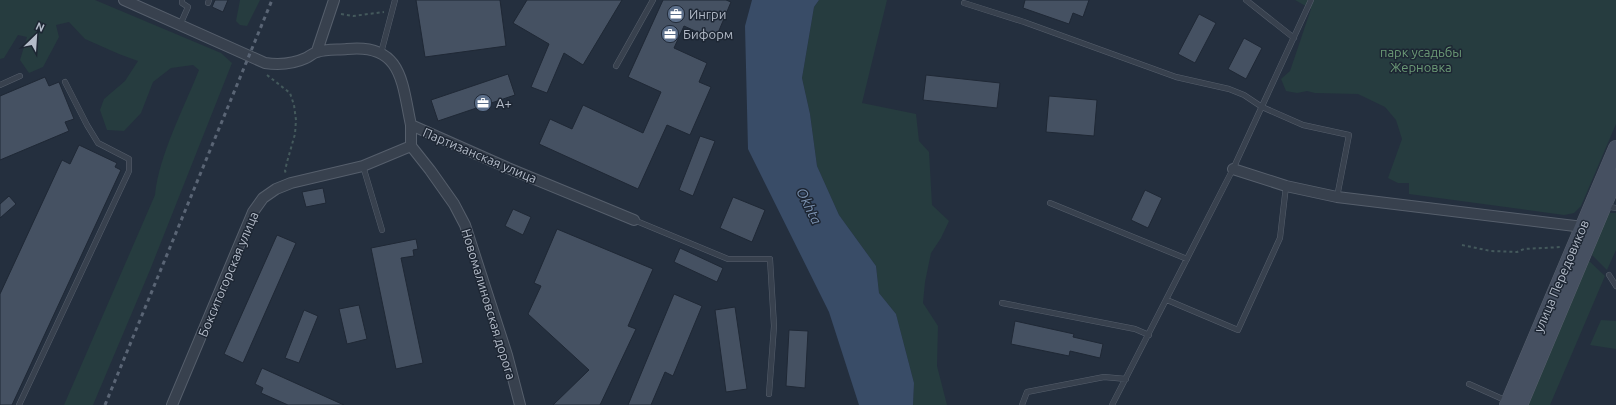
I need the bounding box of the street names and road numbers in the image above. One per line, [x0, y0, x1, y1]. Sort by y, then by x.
street label: Партизанская улица [421, 125, 539, 185]
street label: Бокситогорская улица [195, 209, 261, 339]
street label: улица Передовиков [1531, 218, 1591, 334]
street label: Новомалиновская дорога [459, 227, 519, 381]

